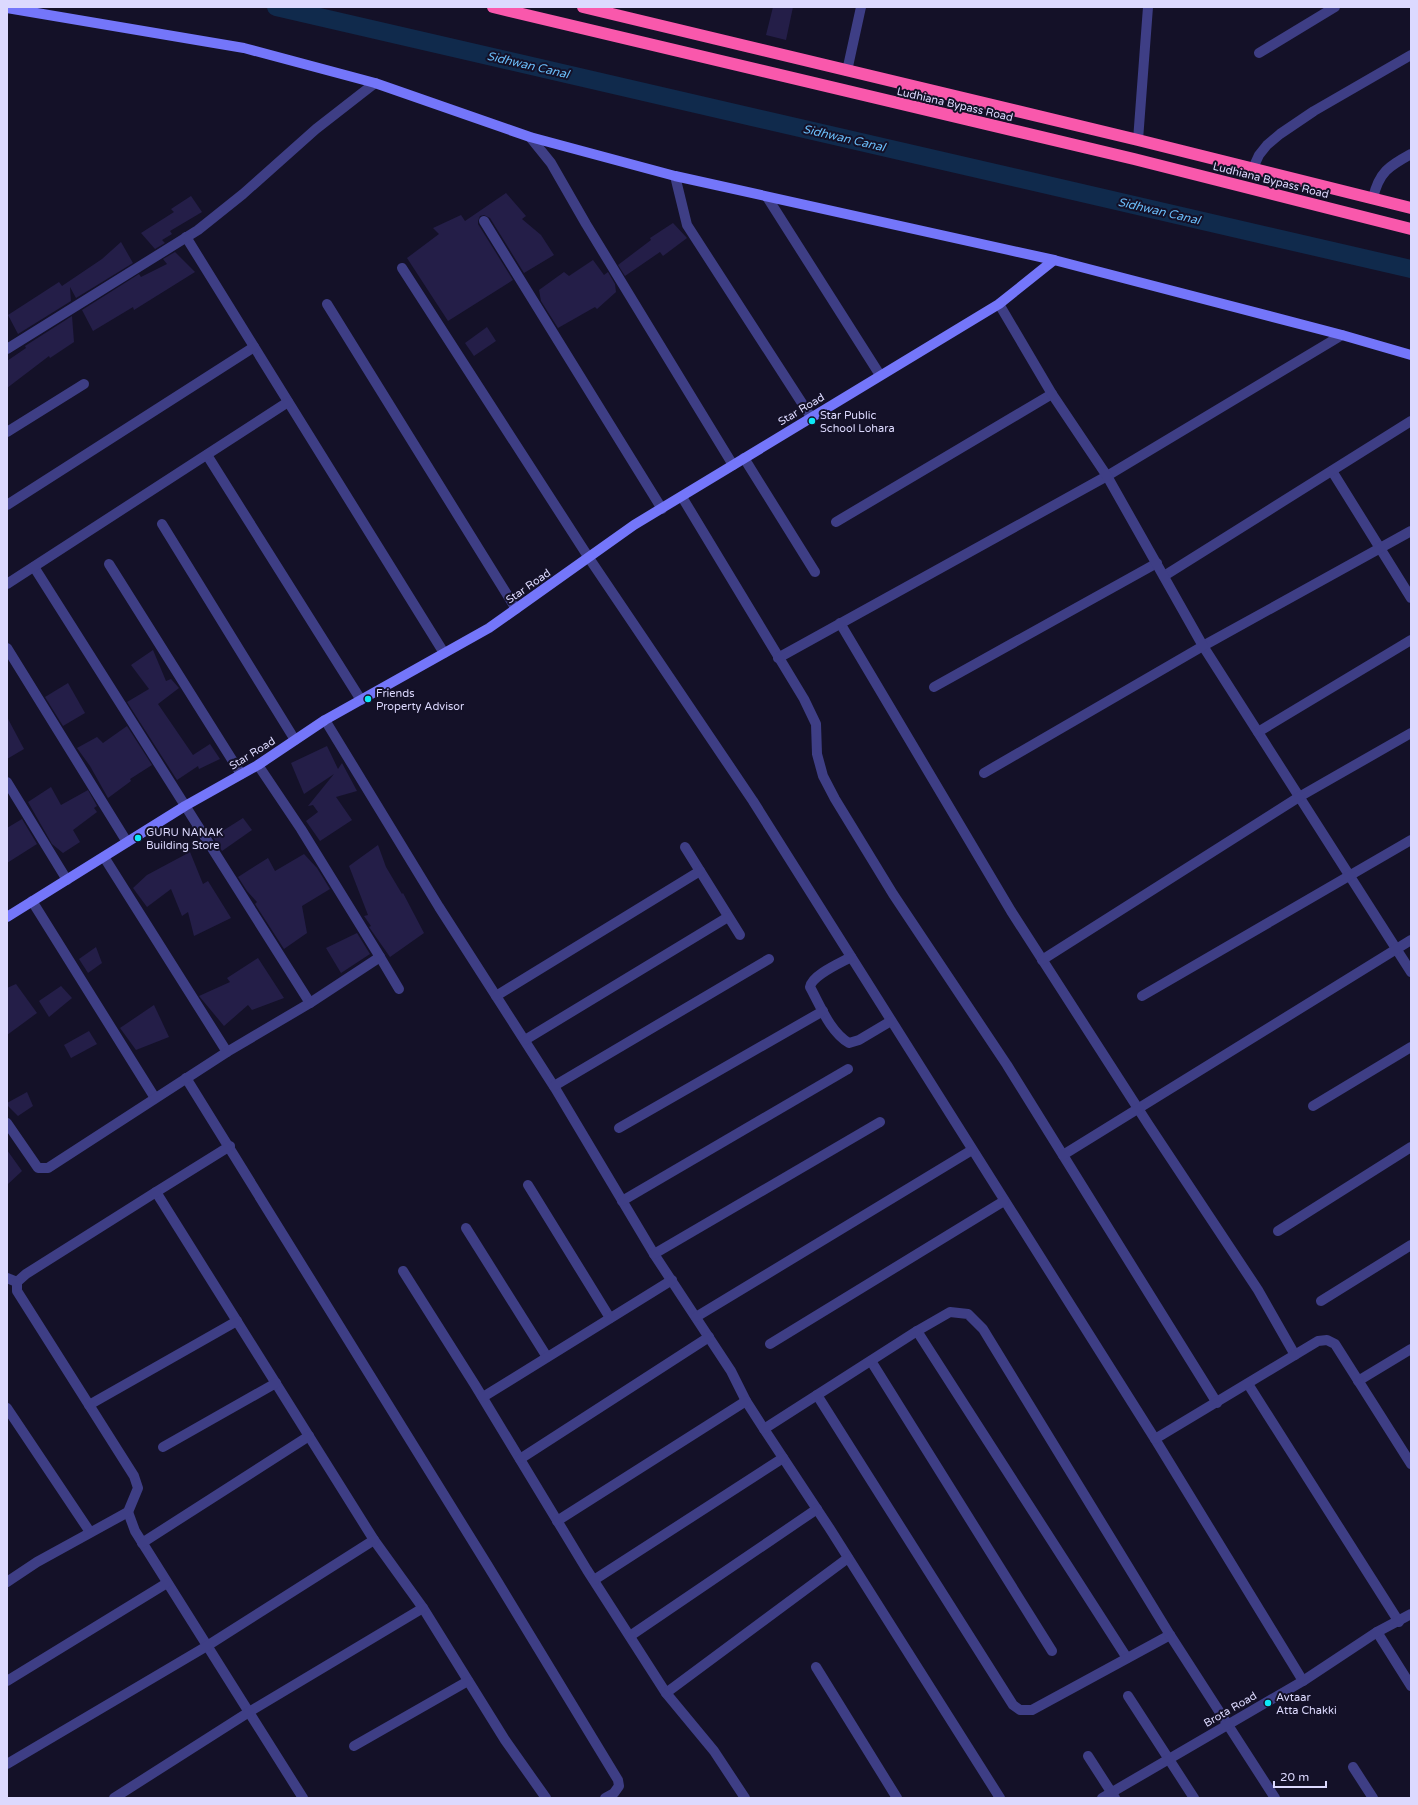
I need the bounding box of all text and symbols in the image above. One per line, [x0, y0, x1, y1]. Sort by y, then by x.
water label: Sidhwan Canal [486, 49, 572, 82]
street label: Ludhiana Bypass Road [895, 85, 1014, 124]
water label: Sidhwan Canal [802, 122, 888, 155]
street label: Ludhiana Bypass Road [1212, 160, 1330, 201]
water label: Sidhwan Canal [1117, 195, 1203, 228]
street label: Star Road [776, 391, 827, 428]
place label: Star Public School Lohara [820, 409, 895, 435]
marker: Star Public School Lohara [807, 416, 817, 426]
street label: Star Road [503, 566, 553, 607]
place label: Friends Property Advisor [376, 687, 465, 713]
marker: Friends Property Advisor [363, 694, 373, 704]
street label: Star Road [227, 734, 278, 773]
place label: GURU NANAK Building Store [146, 826, 224, 852]
marker: GURU NANAK Building Store [133, 833, 143, 843]
street label: Brota Road [1201, 1689, 1259, 1730]
place label: Avtaar Atta Chakki [1276, 1691, 1337, 1717]
marker: Avtaar Atta Chakki [1263, 1698, 1273, 1708]
scale bar [1274, 1763, 1326, 1789]
text: 20 m [1280, 1770, 1309, 1784]

